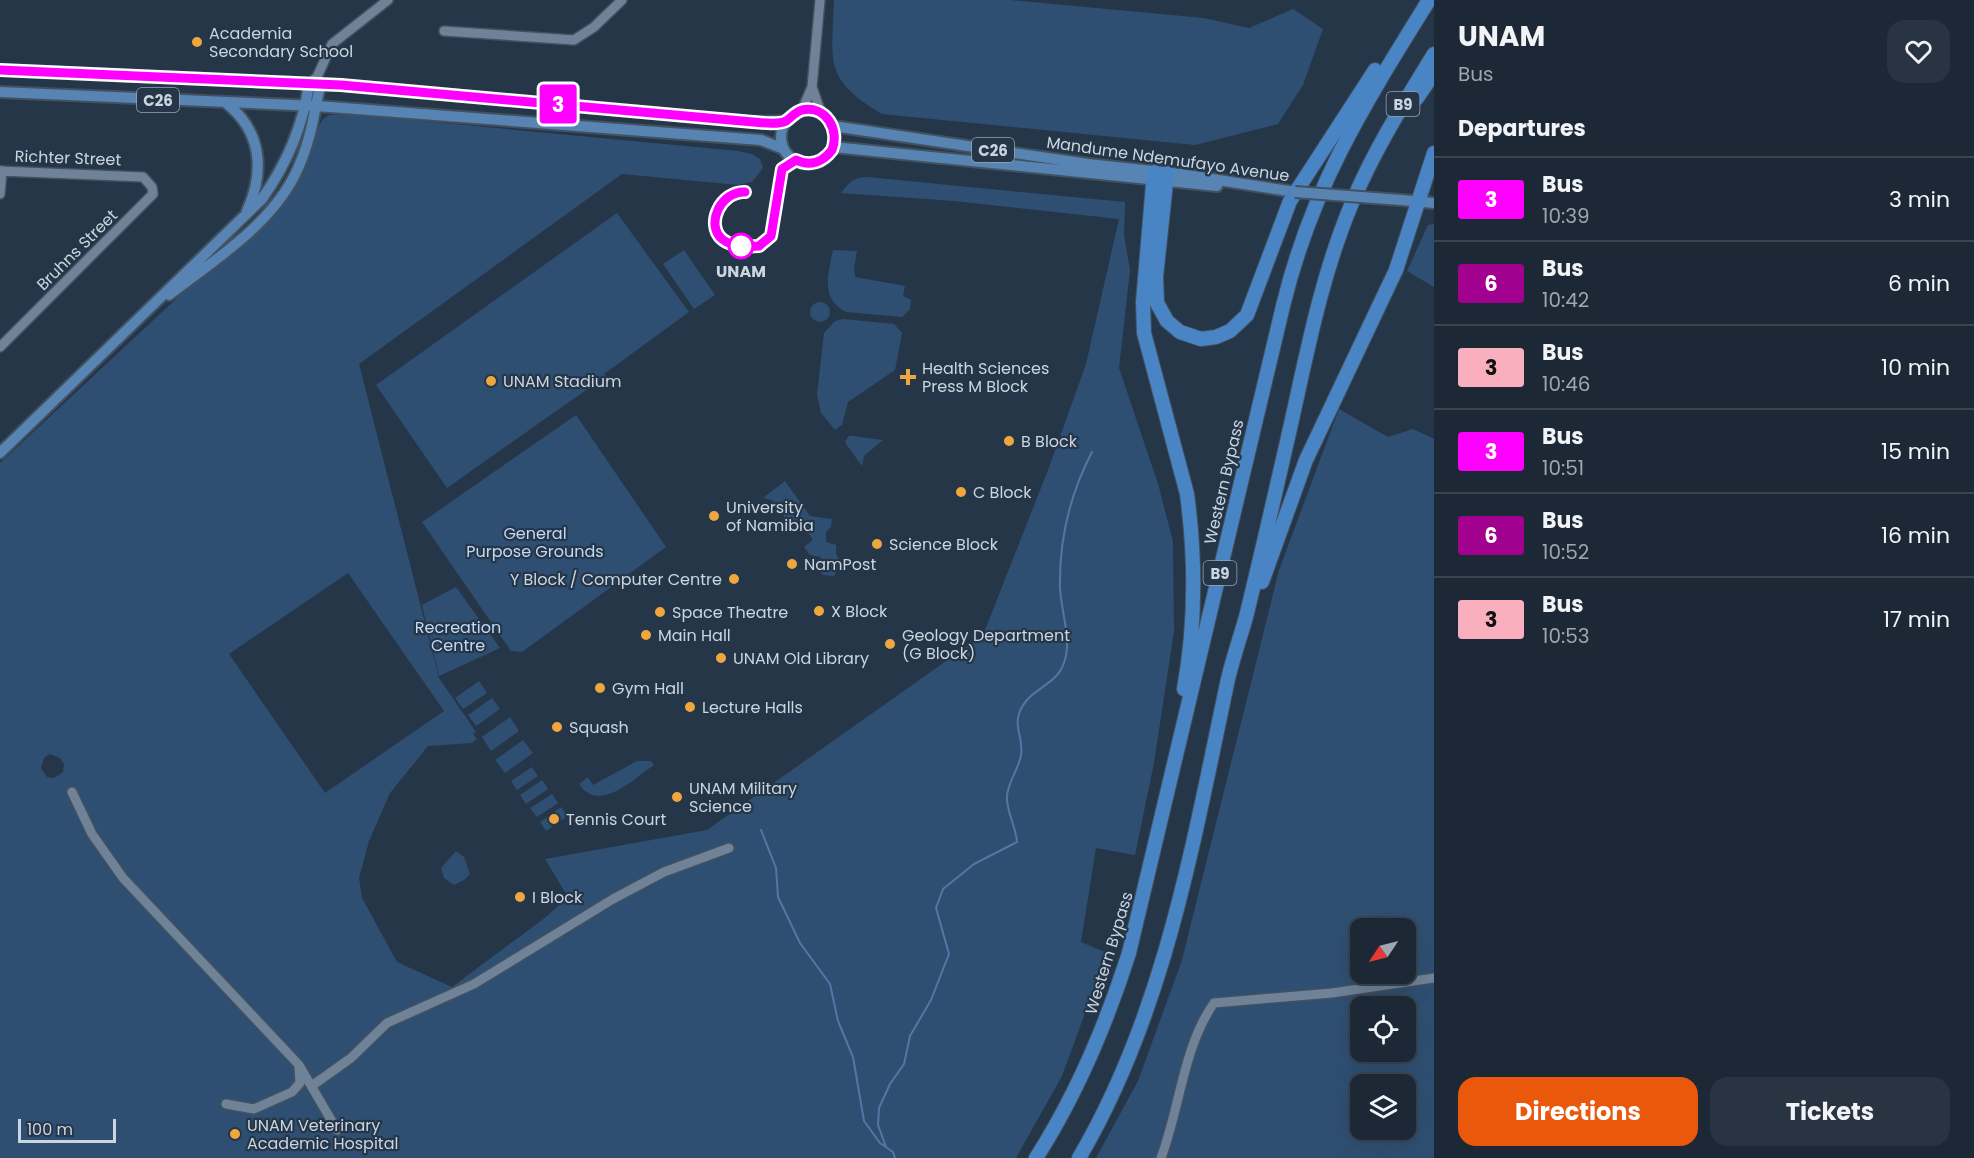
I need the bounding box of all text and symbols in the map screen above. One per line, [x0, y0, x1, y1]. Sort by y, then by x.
text: UNAM [1458, 17, 1545, 56]
button: heart [1887, 20, 1950, 83]
place label: Academia Secondary School [209, 22, 353, 63]
marker: Academia Secondary School [190, 35, 204, 49]
text: Bus [1458, 60, 1494, 88]
line badge: 3 [538, 84, 578, 124]
road number: C26 [137, 88, 179, 112]
text: 3 [552, 90, 564, 119]
road number: B9 [1386, 92, 1420, 116]
text: Departures [1458, 113, 1586, 144]
street label: Mandume Ndemufayo Avenue [1045, 131, 1291, 187]
road number: C26 [972, 138, 1014, 162]
street label: Richter Street [14, 145, 122, 171]
text: Bus [1542, 169, 1584, 200]
text: 3 min [1889, 184, 1950, 215]
text: 3 [1485, 185, 1497, 214]
text: 10:39 [1542, 202, 1590, 230]
street label: Bruhns Street [31, 204, 123, 296]
marker: UNAM [728, 233, 754, 259]
text: Bus [1542, 253, 1584, 284]
place label: UNAM [716, 260, 766, 283]
text: 6 min [1888, 268, 1950, 299]
text: 6 [1484, 269, 1498, 298]
text: 10:42 [1542, 286, 1589, 314]
text: Bus [1542, 337, 1584, 368]
text: 10 min [1881, 352, 1950, 383]
text: 3 [1485, 353, 1497, 382]
place label: Health Sciences Press M Block [922, 357, 1049, 398]
marker: Health Sciences Press M Block [899, 368, 917, 386]
place label: UNAM Stadium [503, 370, 621, 393]
text: 10:46 [1542, 370, 1591, 398]
marker: UNAM Stadium [484, 374, 498, 388]
street label: Western Bypass [1198, 417, 1250, 547]
text: Bus [1542, 421, 1584, 452]
place label: B Block [1021, 430, 1078, 453]
marker: B Block [1002, 434, 1016, 448]
text: 15 min [1881, 436, 1950, 467]
text: 3 [1485, 437, 1497, 466]
text: 10:51 [1542, 454, 1584, 482]
place label: C Block [973, 481, 1032, 504]
marker: C Block [954, 485, 968, 499]
place label: University of Namibia [726, 496, 814, 537]
text: Bus [1542, 505, 1584, 536]
marker: University of Namibia [707, 509, 721, 523]
text: 16 min [1881, 520, 1950, 551]
text: 6 [1484, 521, 1498, 550]
park label: General Purpose Grounds [466, 522, 604, 563]
place label: Science Block [889, 533, 999, 556]
marker: Science Block [870, 537, 884, 551]
text: 10:52 [1542, 538, 1589, 566]
place label: NamPost [804, 553, 876, 576]
marker: NamPost [785, 557, 799, 571]
road number: B9 [1204, 561, 1236, 585]
place label: Y Block / Computer Centre [510, 568, 722, 591]
marker: Y Block / Computer Centre [727, 572, 741, 586]
text: Bus [1542, 589, 1584, 620]
place label: X Block [831, 600, 888, 623]
place label: Space Theatre [672, 601, 788, 624]
marker: X Block [812, 604, 826, 618]
text: 17 min [1883, 604, 1950, 635]
marker: Space Theatre [653, 605, 667, 619]
text: 3 [1485, 605, 1497, 634]
park label: Recreation Centre [415, 616, 501, 657]
text: 10:53 [1542, 622, 1590, 650]
place label: Main Hall [658, 624, 731, 647]
place label: Geology Department (G Block) [902, 624, 1070, 665]
marker: Main Hall [639, 628, 653, 642]
marker: Geology Department (G Block) [883, 637, 897, 651]
place label: UNAM Old Library [733, 647, 869, 670]
marker: UNAM Old Library [714, 651, 728, 665]
place label: Gym Hall [612, 677, 684, 700]
marker: Gym Hall [593, 681, 607, 695]
place label: Lecture Halls [702, 696, 803, 719]
marker: Lecture Halls [683, 700, 697, 714]
place label: Squash [569, 716, 629, 739]
marker: Squash [550, 720, 564, 734]
place label: UNAM Military Science [689, 777, 797, 818]
marker: UNAM Military Science [670, 790, 684, 804]
place label: Tennis Court [566, 808, 666, 831]
marker: Tennis Court [547, 812, 561, 826]
place label: I Block [532, 886, 583, 909]
street label: Western Bypass [1079, 889, 1139, 1017]
marker: I Block [513, 890, 527, 904]
north arrow [1350, 918, 1416, 984]
map controls [1350, 918, 1416, 1140]
button: locate [1350, 996, 1416, 1062]
button: layers [1350, 1074, 1416, 1140]
button: Directions [1458, 1077, 1698, 1146]
button: Tickets [1710, 1077, 1950, 1146]
place label: UNAM Veterinary Academic Hospital [247, 1114, 398, 1155]
scale bar [18, 1116, 116, 1144]
text: 100 m [27, 1118, 73, 1141]
marker: UNAM Veterinary Academic Hospital [228, 1127, 242, 1141]

